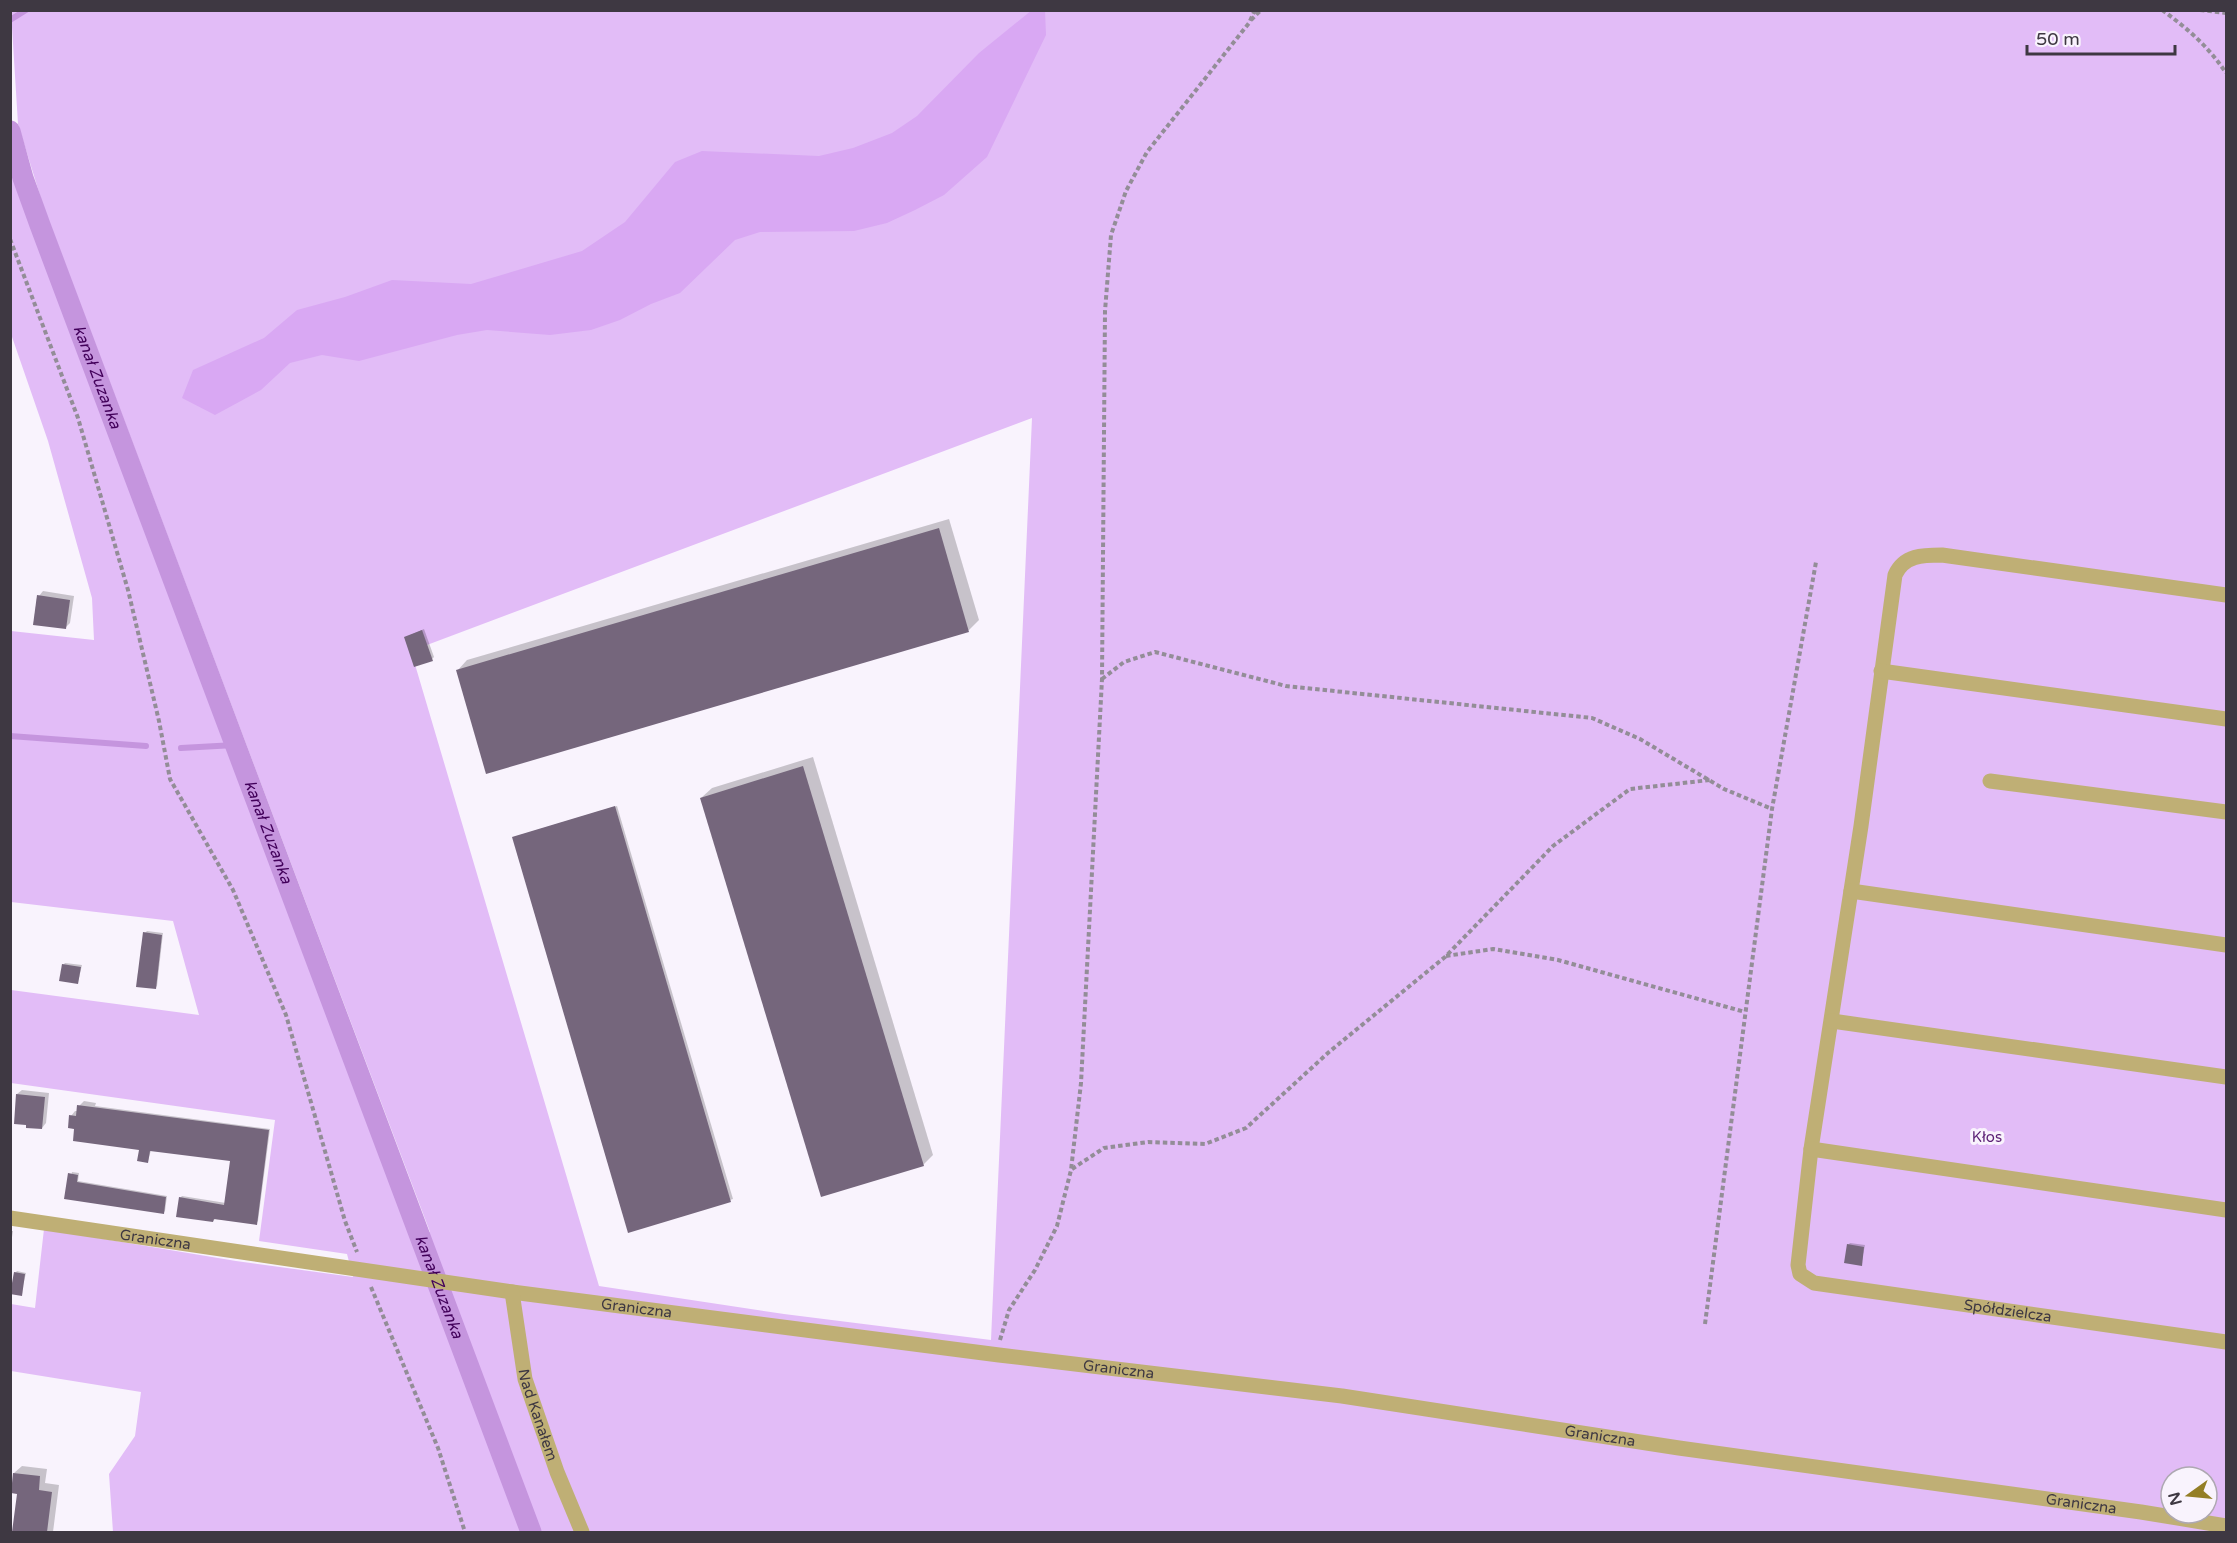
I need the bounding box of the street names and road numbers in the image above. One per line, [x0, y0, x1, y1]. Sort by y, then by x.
street label: Graniczna [119, 1225, 192, 1254]
street label: Graniczna [600, 1295, 673, 1322]
street label: Spółdzielcza [1963, 1296, 2053, 1326]
street label: Graniczna [1082, 1356, 1155, 1382]
street label: Nad Kanałem [515, 1368, 562, 1463]
street label: Graniczna [1563, 1421, 1637, 1450]
street label: Graniczna [2045, 1490, 2118, 1518]

